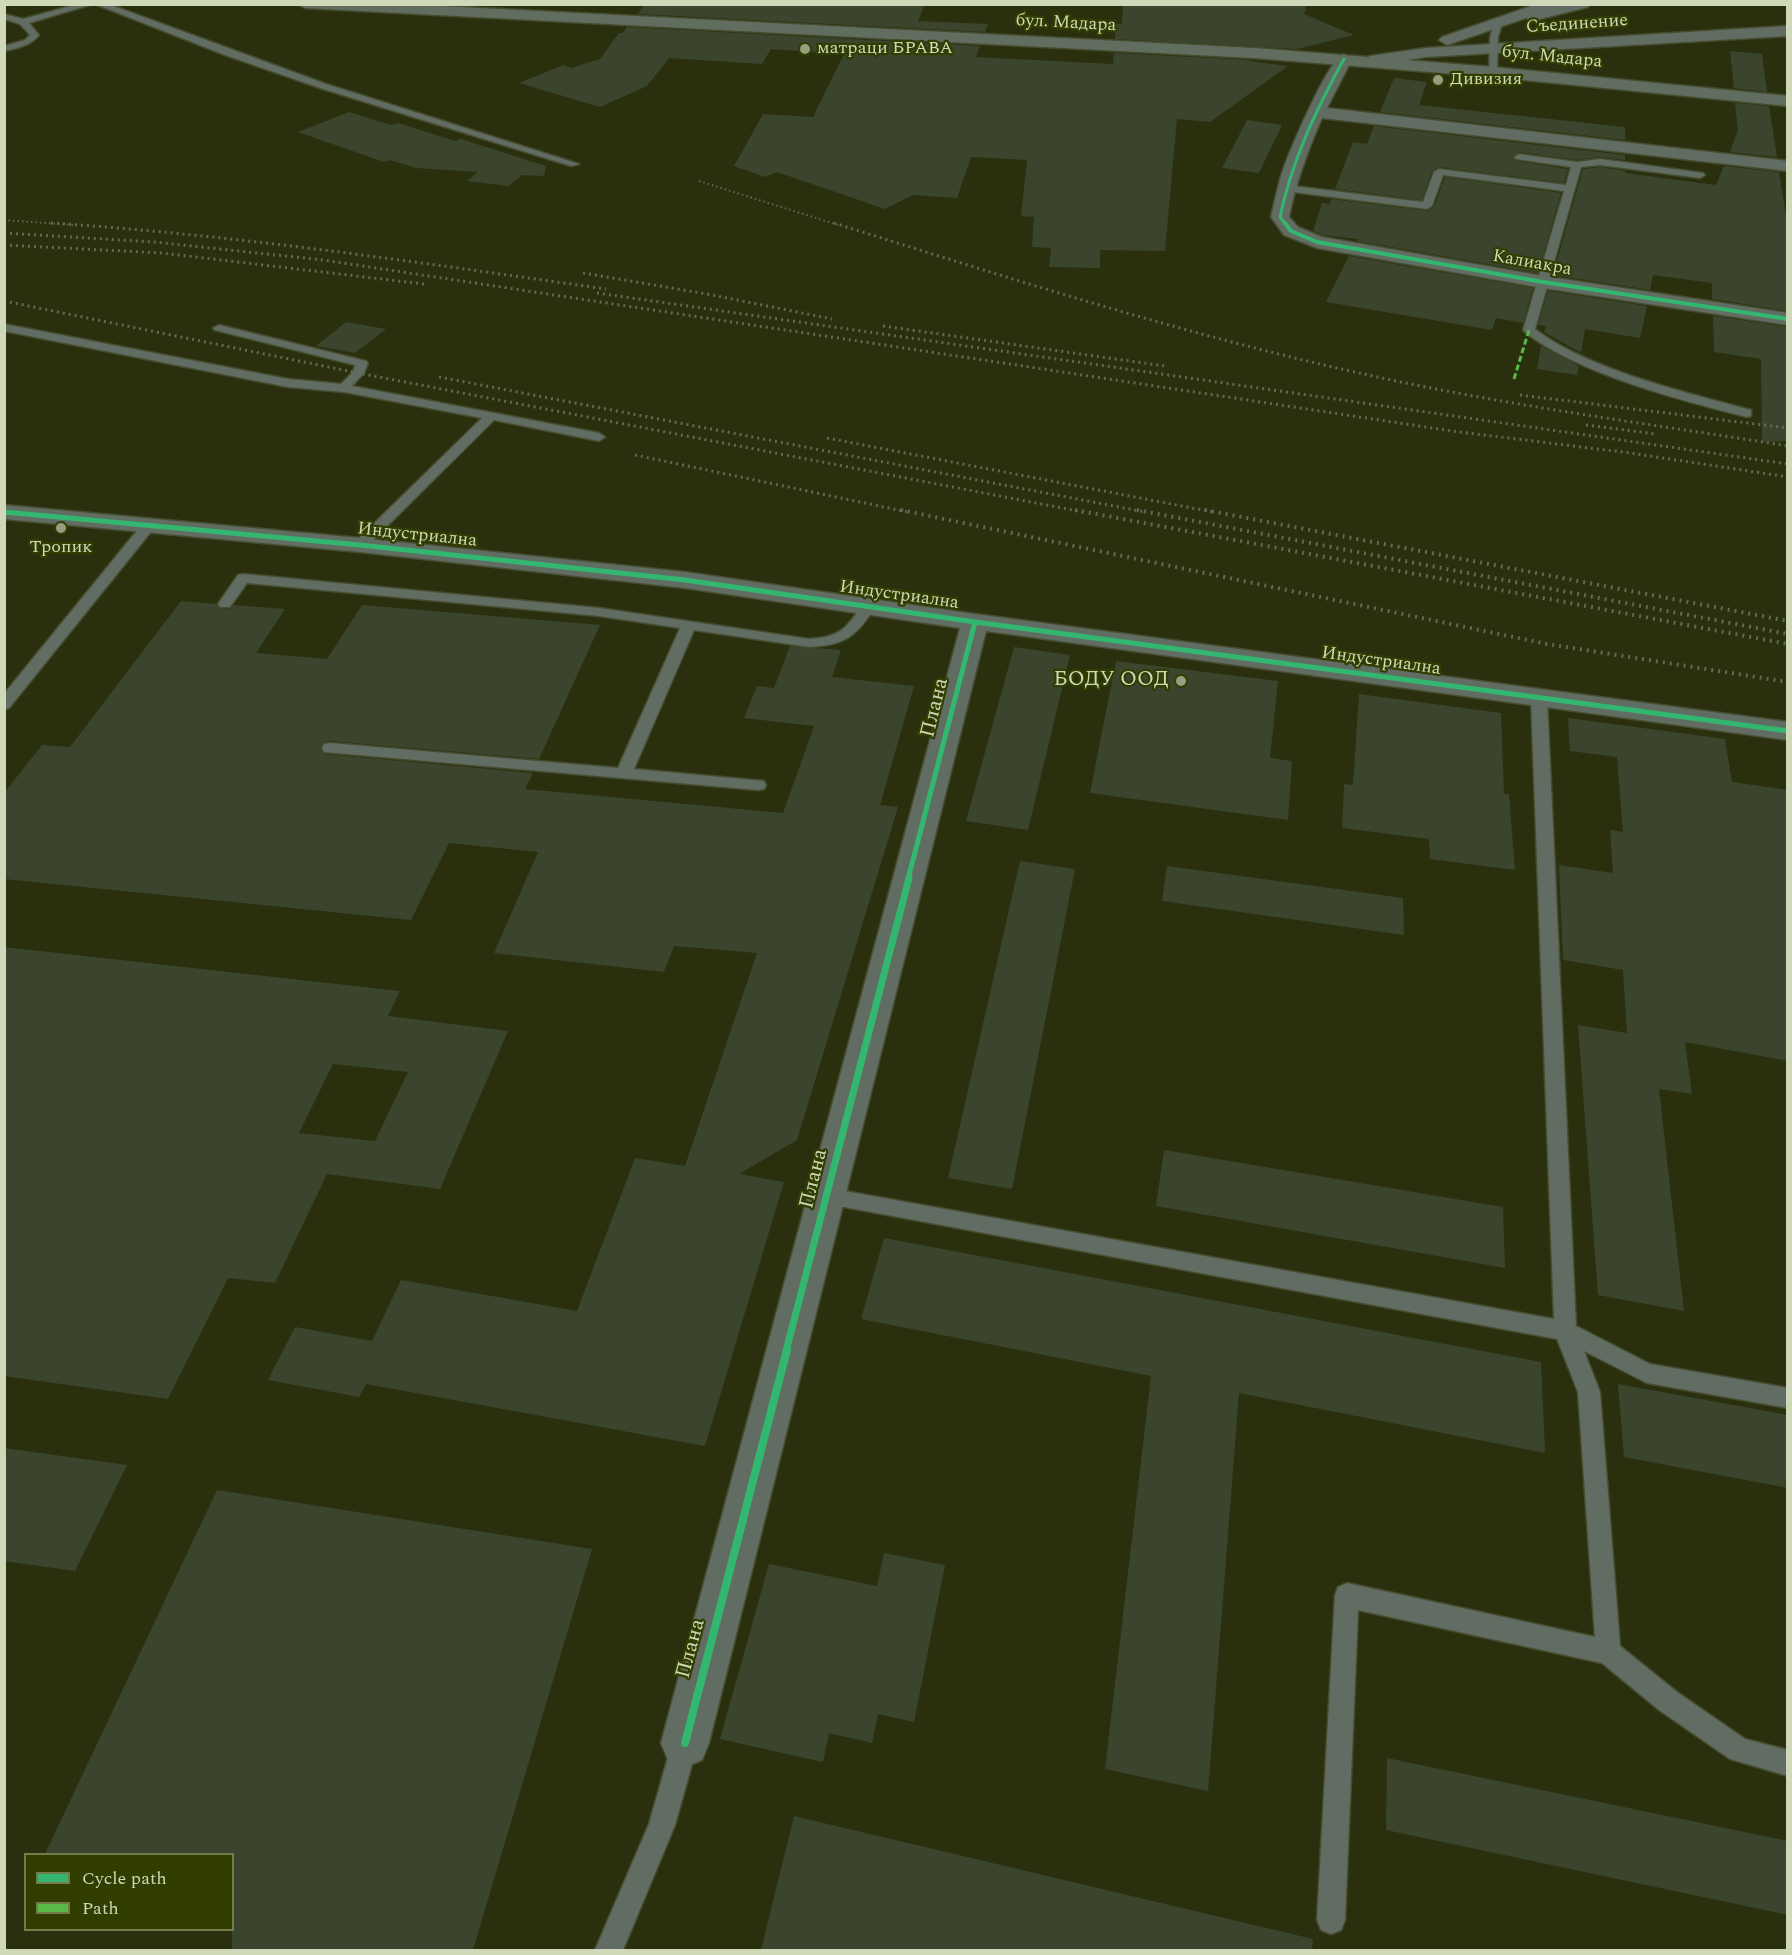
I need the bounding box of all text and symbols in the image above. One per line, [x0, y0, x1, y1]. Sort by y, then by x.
street label: бул. Мадара [1015, 11, 1117, 37]
street label: Съединение [1525, 11, 1629, 39]
place label: матраци БРАВА [817, 38, 953, 60]
marker: матраци БРАВА [798, 42, 812, 56]
street label: бул. Мадара [1501, 42, 1603, 74]
place label: Дивизия [1450, 69, 1522, 91]
marker: Дивизия [1431, 73, 1445, 87]
street label: Калиакра [1491, 246, 1573, 282]
street label: Индустриална [356, 519, 478, 553]
marker: Тропик [54, 521, 68, 535]
place label: Тропик [30, 537, 92, 559]
street label: Индустриална [838, 577, 960, 615]
street label: Индустриална [1320, 643, 1442, 681]
place label: БОДУ ООД [1054, 668, 1169, 694]
marker: БОДУ ООД [1174, 674, 1188, 688]
street label: Плана [916, 676, 956, 740]
street label: Плана [795, 1147, 835, 1211]
street label: Плана [672, 1616, 712, 1682]
legend [24, 1853, 234, 1931]
text: Cycle path [82, 1865, 167, 1892]
text: Path [82, 1895, 119, 1922]

